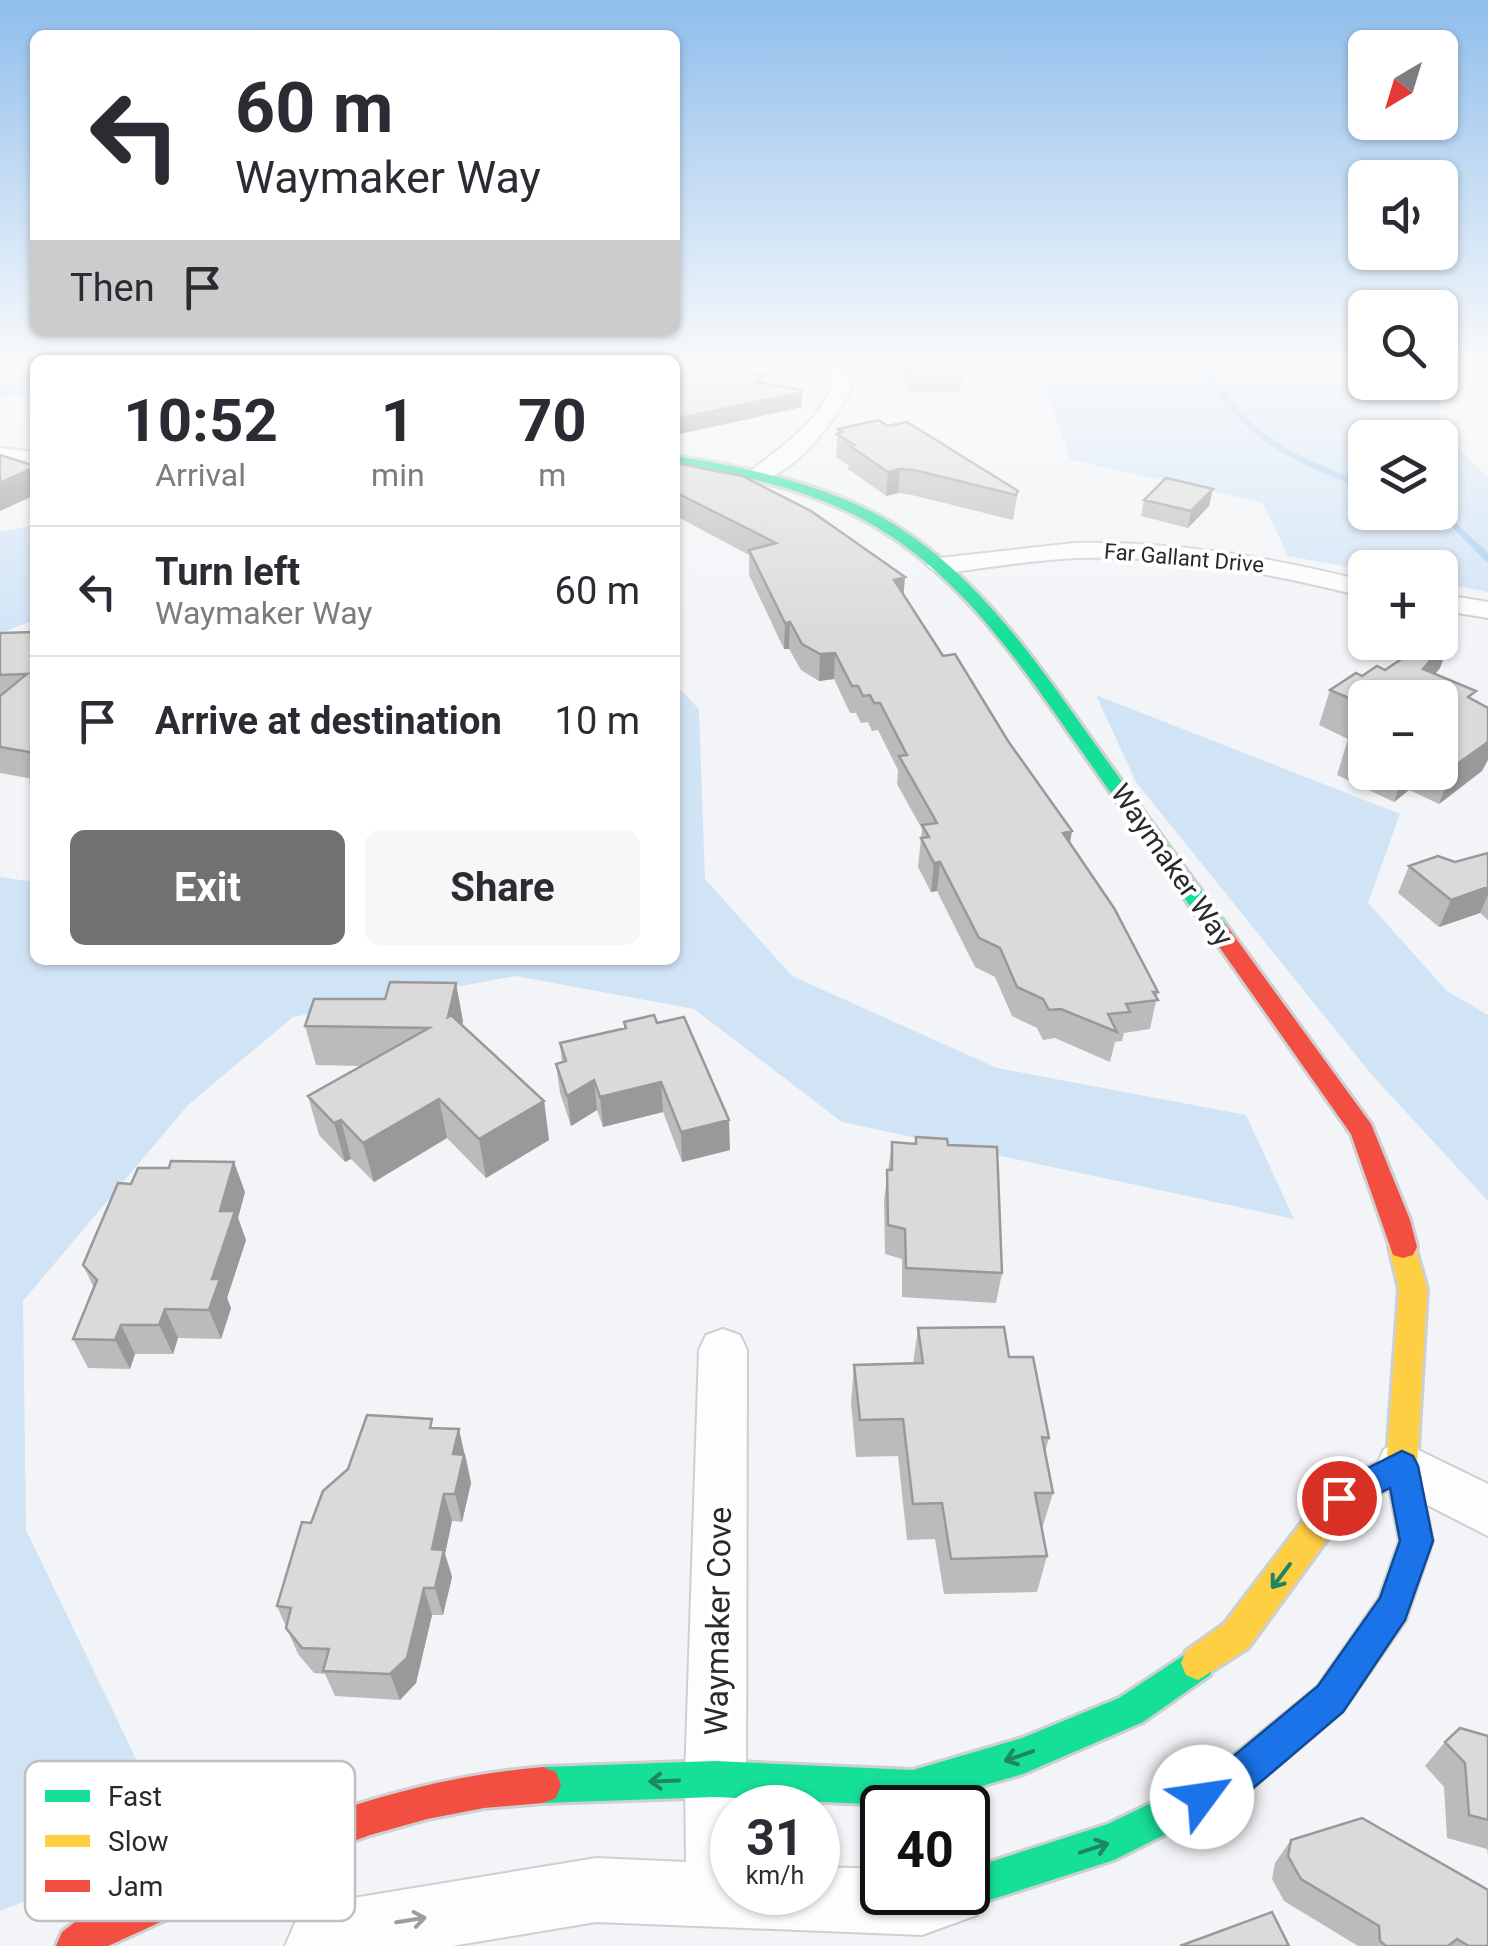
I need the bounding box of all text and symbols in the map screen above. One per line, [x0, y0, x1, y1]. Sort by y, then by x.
north arrow [1348, 30, 1458, 140]
map controls [1348, 30, 1458, 790]
text: 60 m [235, 67, 393, 149]
icon: left [70, 70, 200, 200]
text: Waymaker Way [235, 151, 541, 204]
button: sound [1348, 160, 1458, 270]
icon: arrive [175, 260, 230, 315]
text: Then [70, 266, 155, 310]
button: search [1348, 290, 1458, 400]
text: 10:52 [123, 385, 278, 456]
text: 1 [381, 385, 415, 456]
text: 70 [518, 385, 587, 456]
button: layers [1348, 420, 1458, 530]
text: Arrival [155, 456, 246, 494]
text: min [371, 456, 425, 494]
text: m [538, 456, 566, 494]
street label: Far Gallant Drive [1103, 539, 1265, 577]
text: Turn left [155, 550, 300, 594]
button: + [1348, 550, 1458, 660]
icon: left [70, 564, 125, 619]
text: 60 m [555, 569, 640, 613]
text: Waymaker Way [155, 594, 373, 632]
button: − [1348, 680, 1458, 790]
icon: arrive [70, 694, 125, 749]
text: Arrive at destination [155, 699, 502, 743]
text: 10 m [555, 699, 640, 743]
street label: Waymaker Way [1104, 778, 1240, 952]
button: Exit [70, 830, 345, 945]
button: Share [365, 830, 640, 945]
pin [1297, 1456, 1382, 1541]
icon: arrive [1312, 1471, 1367, 1526]
street label: Waymaker Cove [697, 1506, 739, 1736]
one-way arrow [1271, 1562, 1292, 1589]
position arrow [1150, 1745, 1254, 1849]
one-way arrow [1004, 1748, 1035, 1766]
legend [25, 1761, 355, 1921]
one-way arrow [648, 1772, 680, 1791]
text: Fast [108, 1780, 162, 1813]
speed limit sign: 40 [860, 1785, 990, 1915]
text: 31 [746, 1809, 804, 1867]
text: Slow [108, 1825, 168, 1858]
one-way arrow [1077, 1837, 1109, 1855]
text: km/h [746, 1861, 804, 1890]
text: Jam [108, 1870, 163, 1903]
one-way arrow [394, 1911, 427, 1929]

